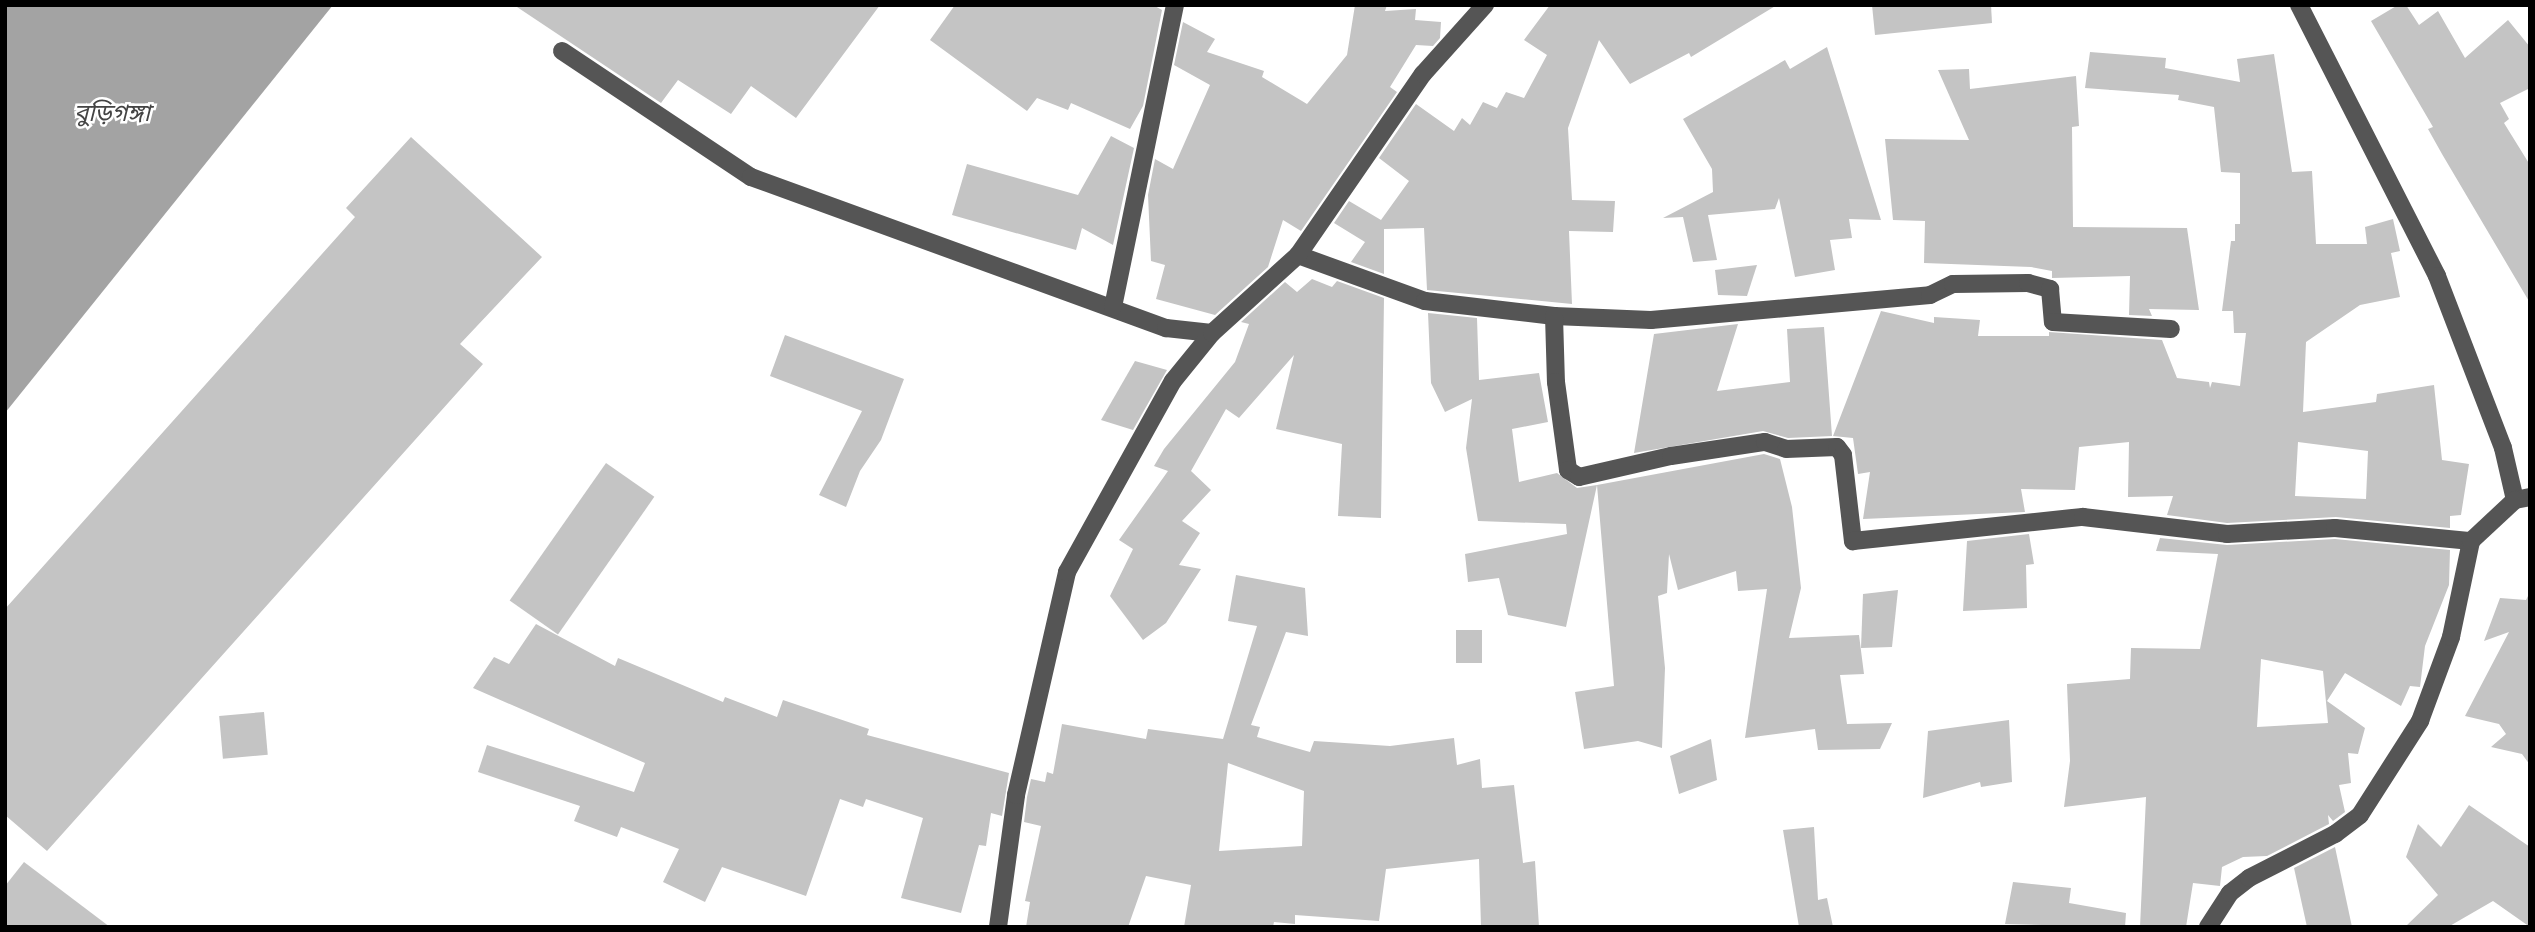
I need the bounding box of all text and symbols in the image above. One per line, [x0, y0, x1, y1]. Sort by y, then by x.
water label: বুড়িগঙ্গা [74, 100, 150, 128]

